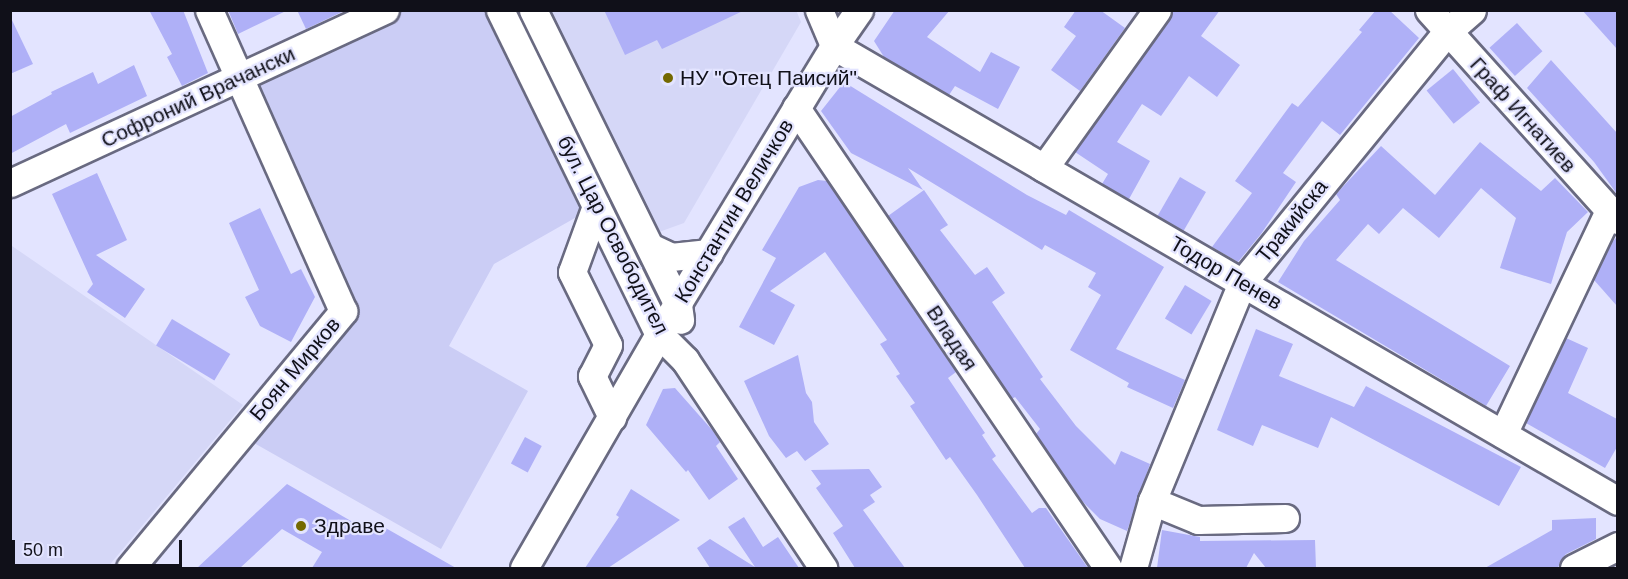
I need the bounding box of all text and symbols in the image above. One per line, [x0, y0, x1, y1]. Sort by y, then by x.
street label: Софроний Врачански [97, 41, 299, 153]
street label: Граф Игнатиев [1465, 52, 1581, 178]
place label: НУ "Отец Паисий" [680, 65, 857, 91]
marker: НУ "Отец Паисий" [661, 71, 675, 85]
street label: Константин Величков [669, 115, 799, 307]
street label: бул. Цар Освободител [552, 131, 674, 339]
street label: Тракийска [1251, 174, 1333, 268]
street label: Тодор Пенев [1166, 231, 1286, 315]
street label: Владая [921, 301, 983, 375]
street label: Боян Мирков [244, 312, 346, 426]
place label: Здраве [314, 513, 385, 539]
marker: Здраве [292, 517, 310, 535]
scale bar [15, 528, 184, 566]
text: 50 m [23, 540, 63, 560]

